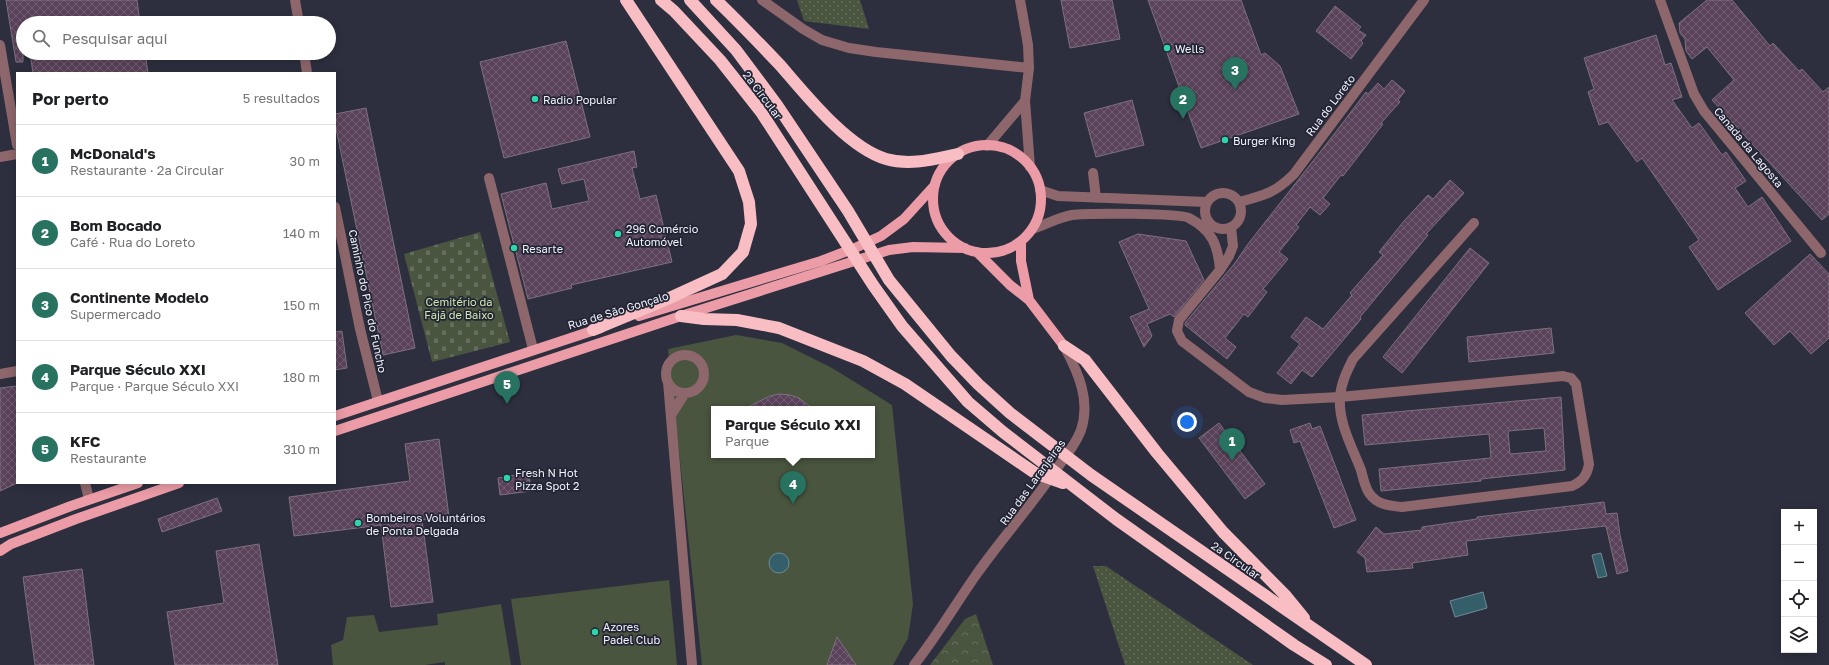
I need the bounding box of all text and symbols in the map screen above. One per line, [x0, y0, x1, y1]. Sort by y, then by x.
search box [16, 16, 336, 60]
icon: search [30, 27, 52, 49]
text: Pesquisar aqui [62, 29, 167, 47]
place label: Wells [1175, 42, 1205, 55]
marker: Wells [1162, 43, 1172, 53]
pin: 3 [1222, 57, 1248, 90]
street label: 2ª Circular [741, 68, 786, 122]
street label: Rua do Loreto [1303, 71, 1357, 138]
pin: 2 [1170, 86, 1196, 119]
text: Por perto [32, 88, 109, 109]
text: 5 resultados [243, 90, 320, 106]
place label: Radio Popular [543, 93, 617, 106]
marker: Radio Popular [530, 94, 540, 104]
street label: Canada da Lagosta [1712, 104, 1786, 190]
place label: Burger King [1233, 134, 1295, 147]
marker: Burger King [1220, 135, 1230, 145]
text: McDonald's [70, 144, 156, 162]
text: 1 [42, 153, 48, 169]
text: 30 m [290, 153, 320, 169]
text: Restaurante · 2ª Circular [70, 162, 224, 178]
text: Bom Bocado [70, 216, 162, 234]
place label: 296 Comércio Automóvel [626, 222, 699, 248]
text: 2 [41, 225, 49, 241]
text: 140 m [283, 225, 320, 241]
street label: Caminho do Pico do Funcho [346, 228, 390, 374]
marker: 296 Comércio Automóvel [613, 229, 623, 239]
text: Café · Rua do Loreto [70, 234, 195, 250]
place label: Resarte [522, 242, 563, 255]
marker: Resarte [509, 243, 519, 253]
text: Continente Modelo [70, 288, 209, 306]
street label: Rua de São Gonçalo [566, 288, 670, 332]
park label: Cemitério da Fajã de Baixo [424, 295, 494, 321]
text: 3 [41, 297, 49, 313]
text: 150 m [283, 297, 320, 313]
text: Supermercado [70, 306, 161, 322]
text: Parque Século XXI [70, 360, 206, 378]
text: 4 [41, 369, 49, 385]
text: 180 m [283, 369, 320, 385]
pin: 5 [494, 371, 520, 404]
text: Parque · Parque Século XXI [70, 378, 239, 394]
popup [711, 406, 875, 458]
your location [1177, 412, 1197, 432]
text: Parque Século XXI [725, 415, 861, 433]
pin: 1 [1219, 428, 1245, 461]
text: KFC [70, 432, 100, 450]
text: Parque [725, 433, 769, 449]
street label: Rua das Laranjeiras [997, 437, 1068, 527]
text: 5 [41, 441, 49, 457]
text: 310 m [283, 441, 320, 457]
text: Restaurante [70, 450, 146, 466]
place label: Fresh N Hot Pizza Spot 2 [515, 466, 579, 492]
pin: 4 [780, 471, 806, 504]
marker: Fresh N Hot Pizza Spot 2 [502, 473, 512, 483]
map controls [1781, 509, 1817, 653]
button: + [1781, 509, 1817, 545]
place label: Bombeiros Voluntários de Ponta Delgada [366, 511, 486, 537]
marker: Bombeiros Voluntários de Ponta Delgada [353, 518, 363, 528]
street label: 2ª Circular [1209, 538, 1263, 582]
button: − [1781, 545, 1817, 581]
button: locate [1781, 581, 1817, 617]
button: layers [1781, 617, 1817, 653]
place label: Azores Padel Club [603, 620, 660, 646]
marker: Azores Padel Club [590, 627, 600, 637]

